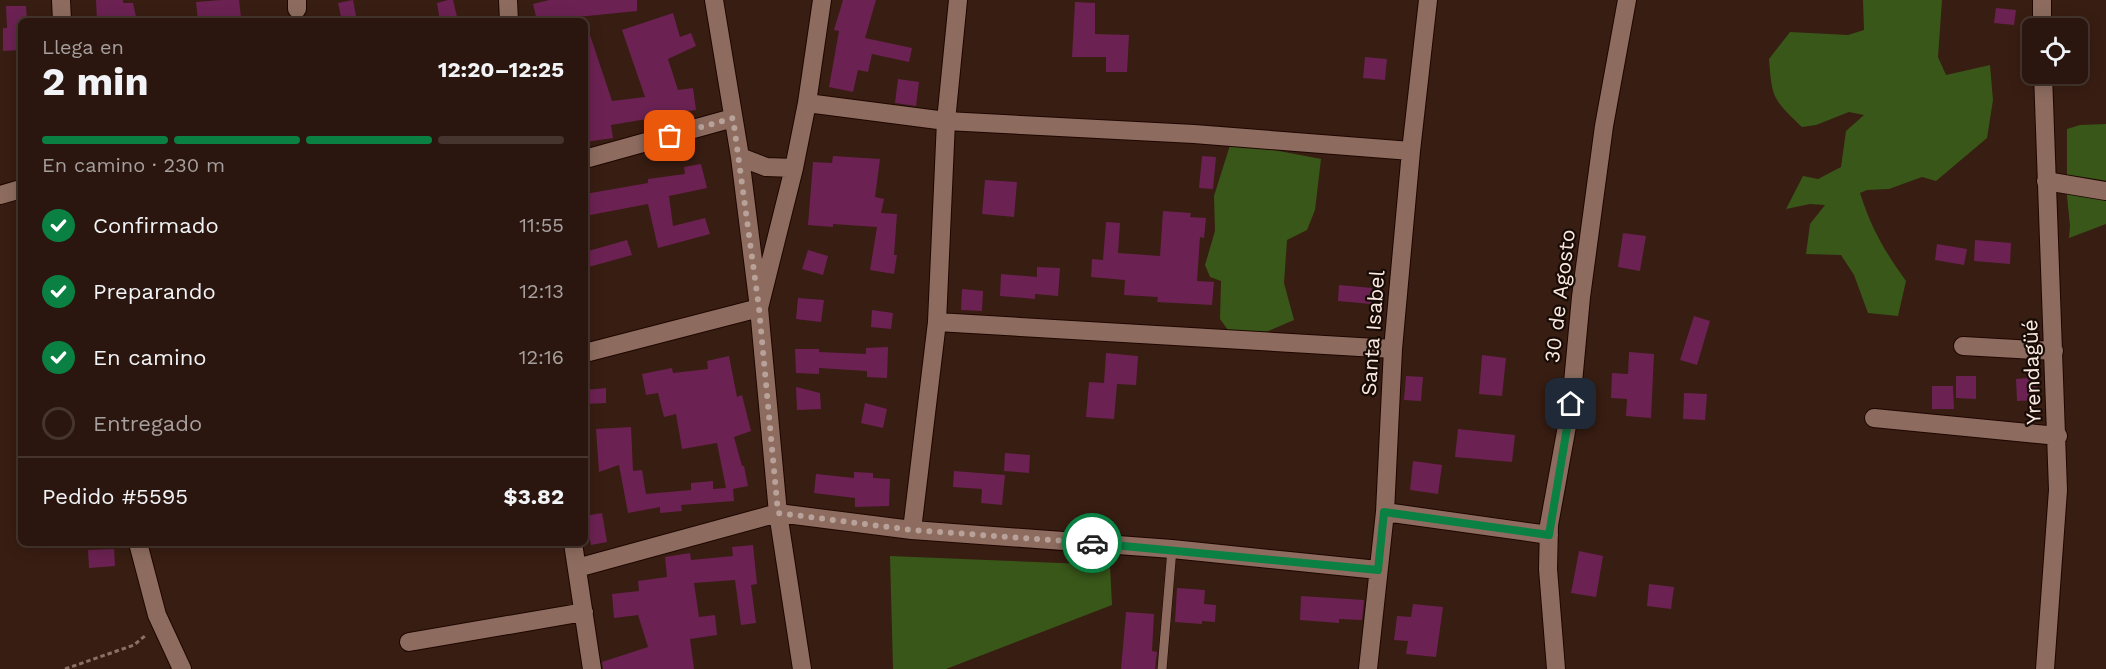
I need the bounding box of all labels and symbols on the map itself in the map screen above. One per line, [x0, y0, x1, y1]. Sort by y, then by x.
pin [644, 110, 695, 161]
street label: 30 de Agosto [1539, 228, 1580, 364]
street label: Santa Isabel [1356, 269, 1389, 397]
street label: Yrendagüé [2017, 319, 2046, 425]
pin [1545, 378, 1596, 429]
courier [1062, 513, 1122, 573]

